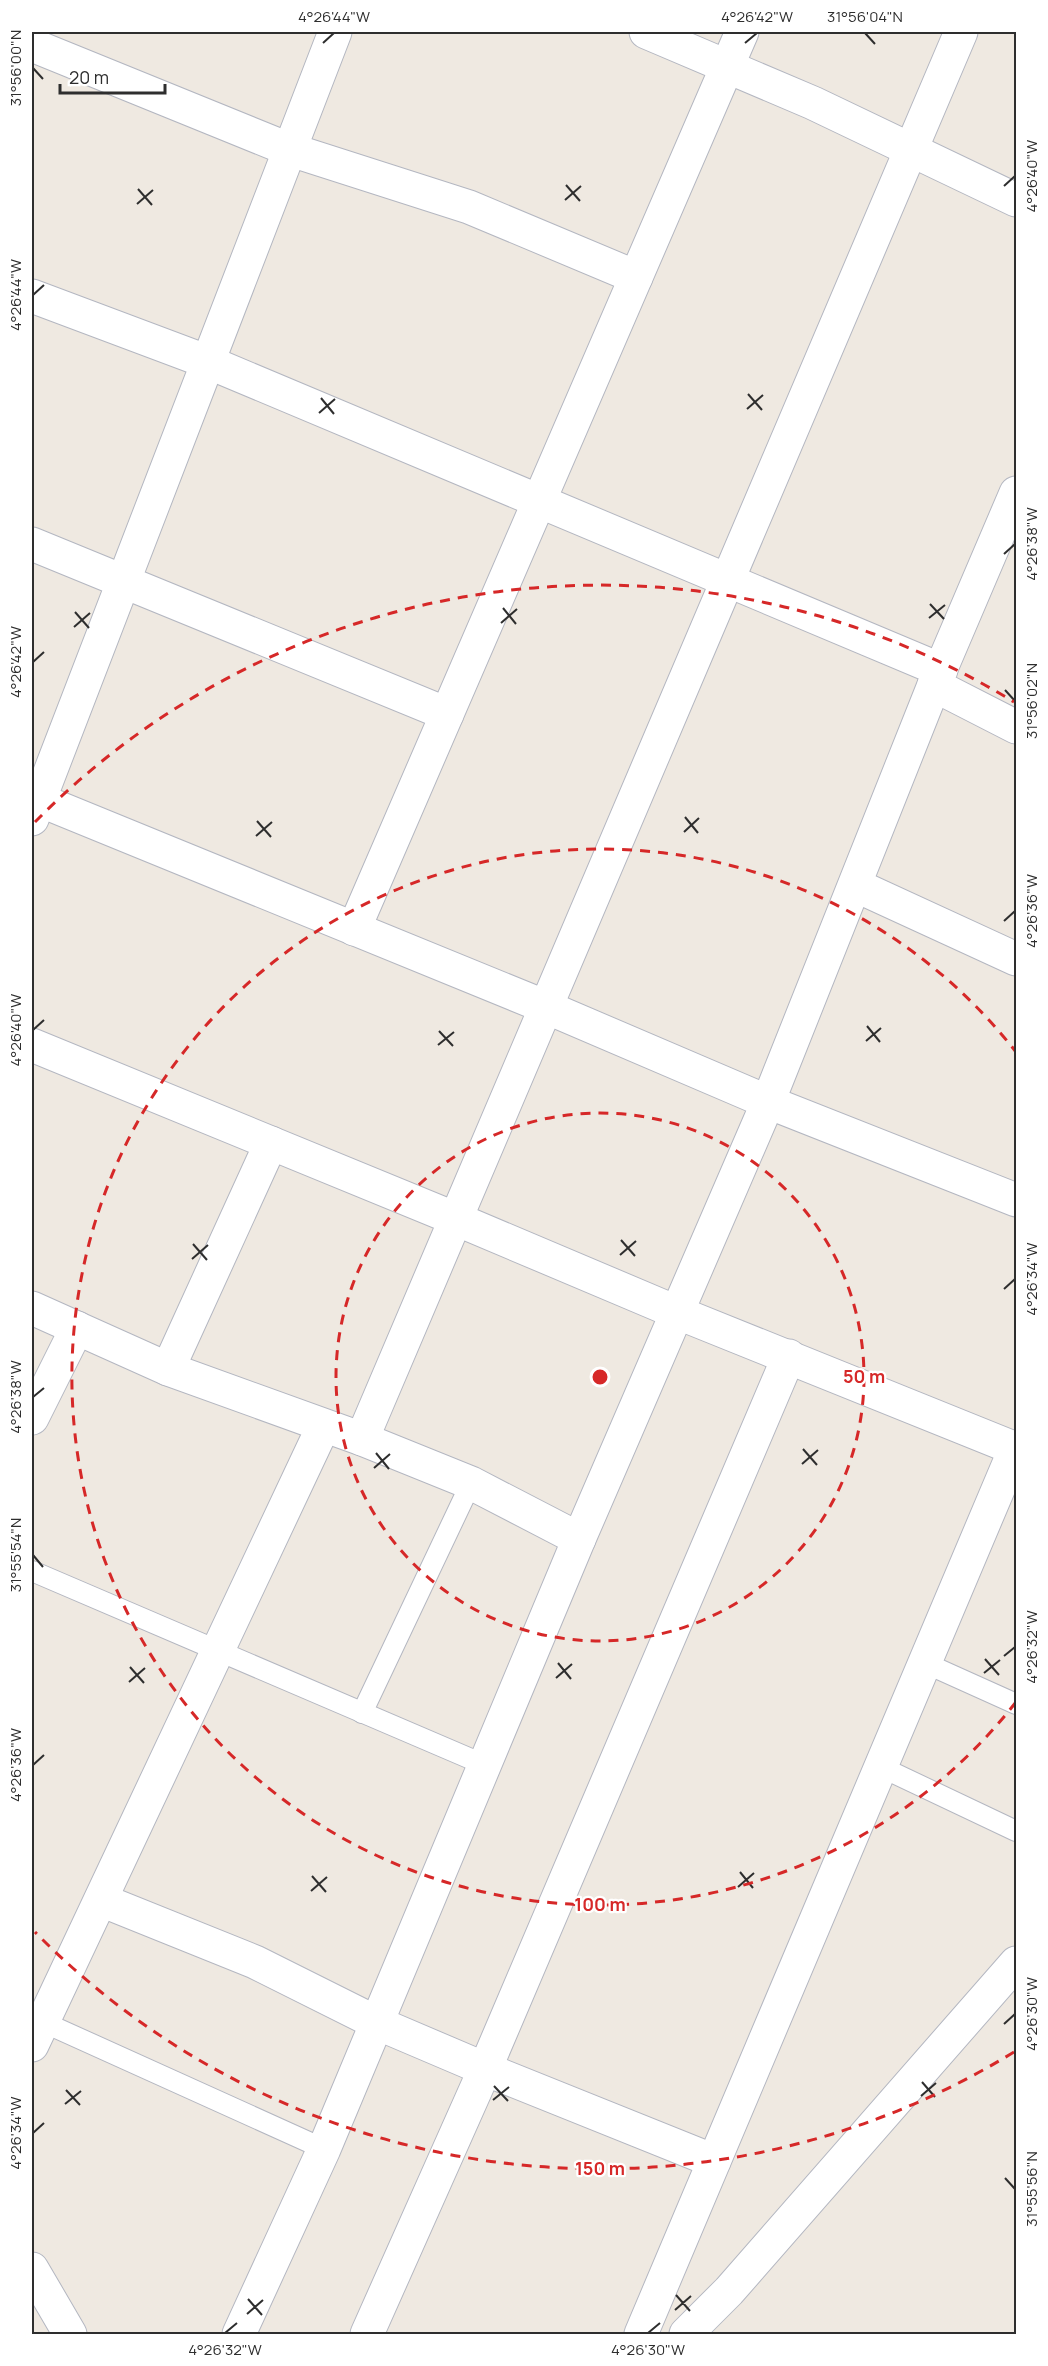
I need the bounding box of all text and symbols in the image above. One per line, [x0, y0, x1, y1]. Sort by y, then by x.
text: 4°26'44"W [298, 6, 370, 27]
text: 4°26'42"W [721, 6, 793, 27]
text: 31°56'04"N [827, 6, 903, 27]
text: 31°56'00"N [5, 30, 26, 106]
scale bar [60, 57, 165, 95]
text: 20 m [69, 65, 109, 89]
text: 4°26'40"W [1021, 140, 1042, 212]
text: 4°26'44"W [5, 259, 26, 331]
text: 4°26'38"W [1021, 507, 1042, 581]
text: 4°26'42"W [5, 626, 26, 698]
text: 31°56'02"N [1021, 663, 1042, 739]
text: 4°26'36"W [1021, 874, 1042, 948]
text: 4°26'40"W [5, 994, 26, 1066]
text: 4°26'34"W [1021, 1242, 1042, 1316]
text: 4°26'38"W [5, 1360, 26, 1434]
text: 50 m [843, 1364, 885, 1388]
centre of rings [590, 1367, 610, 1387]
text: 31°55'54"N [5, 1518, 26, 1592]
text: 4°26'32"W [1021, 1610, 1042, 1684]
text: 4°26'36"W [5, 1728, 26, 1802]
text: 100 m [574, 1892, 626, 1916]
text: 4°26'30"W [1021, 1977, 1042, 2051]
text: 4°26'34"W [5, 2096, 26, 2170]
text: 31°55'56"N [1021, 2151, 1042, 2227]
text: 150 m [575, 2156, 625, 2180]
text: 4°26'32"W [188, 2339, 262, 2360]
text: 4°26'30"W [611, 2339, 685, 2360]

